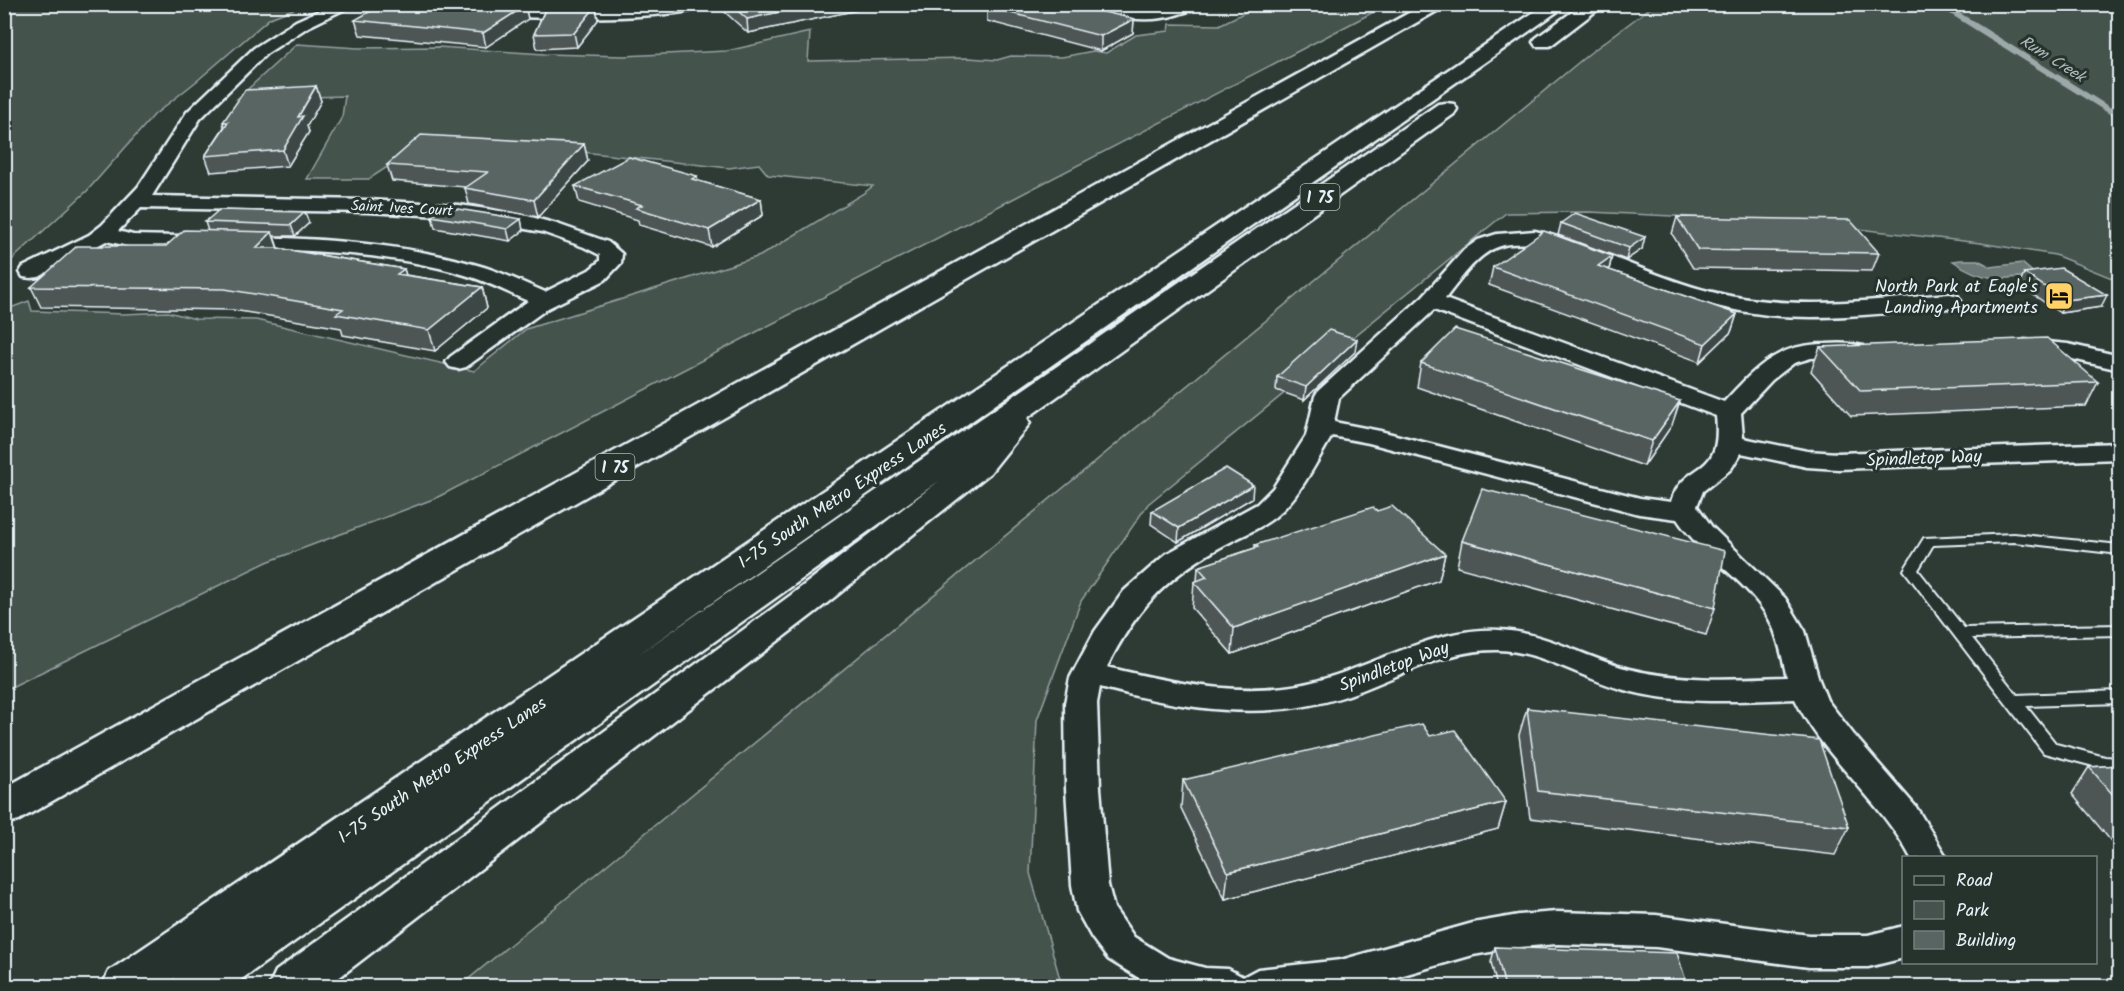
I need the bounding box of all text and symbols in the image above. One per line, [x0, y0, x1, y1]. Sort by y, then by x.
water label: Rum Creek [2015, 29, 2092, 91]
road number: I 75 [1300, 184, 1340, 210]
street label: Saint Ives Court [350, 194, 454, 224]
place label: North Park at Eagle's Landing Apartments [1875, 273, 2038, 323]
hotel icon: North Park at Eagle's Landing Apartments [2043, 280, 2075, 312]
street label: I-75 South Metro Express Lanes [732, 415, 954, 577]
street label: Spindletop Way [1866, 443, 1983, 476]
road number: I 75 [596, 454, 634, 480]
street label: Spindletop Way [1335, 634, 1454, 701]
street label: I-75 South Metro Express Lanes [332, 690, 554, 852]
legend [1902, 856, 2097, 964]
text: Road [1956, 867, 1993, 896]
text: Park [1956, 897, 1989, 926]
text: Building [1956, 927, 2016, 956]

